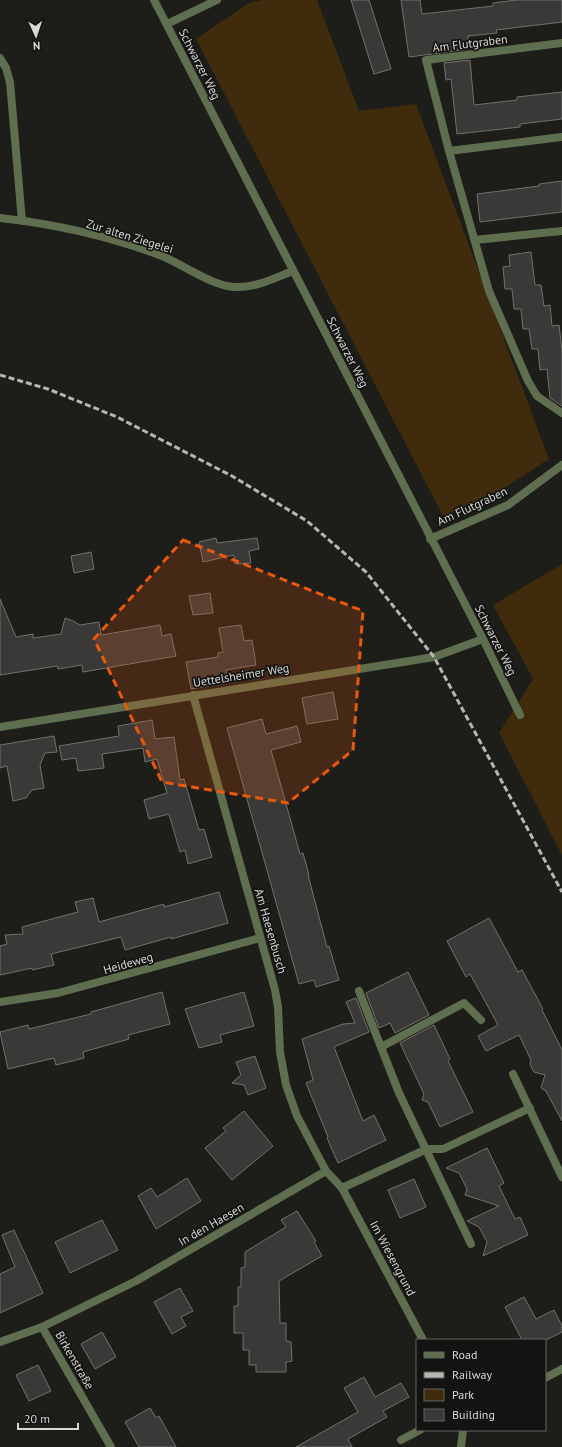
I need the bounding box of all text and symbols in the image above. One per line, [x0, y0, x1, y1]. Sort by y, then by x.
north arrow [16, 16, 56, 56]
street label: Schwarzer Weg [176, 26, 224, 102]
street label: Am Flutgraben [432, 31, 508, 55]
text: N [33, 39, 41, 53]
street label: Zur alten Ziegelei [85, 216, 175, 256]
street label: Schwarzer Weg [324, 314, 372, 390]
street label: Am Flutgraben [435, 483, 509, 529]
street label: Schwarzer Weg [472, 602, 520, 678]
street label: Uettelsheimer Weg [192, 660, 290, 690]
street label: Am Haesenbusch [252, 887, 290, 975]
street label: Heideweg [101, 949, 155, 977]
street label: In den Haesen [175, 1199, 247, 1249]
street label: Im Wiesengrund [367, 1218, 419, 1298]
street label: Birkenstraße [52, 1328, 98, 1392]
legend [416, 1339, 546, 1431]
text: Road [452, 1347, 477, 1362]
text: Railway [452, 1367, 492, 1382]
text: Park [452, 1387, 474, 1402]
scale bar [18, 1405, 78, 1431]
text: Building [452, 1407, 495, 1422]
text: 20 m [24, 1411, 50, 1426]

